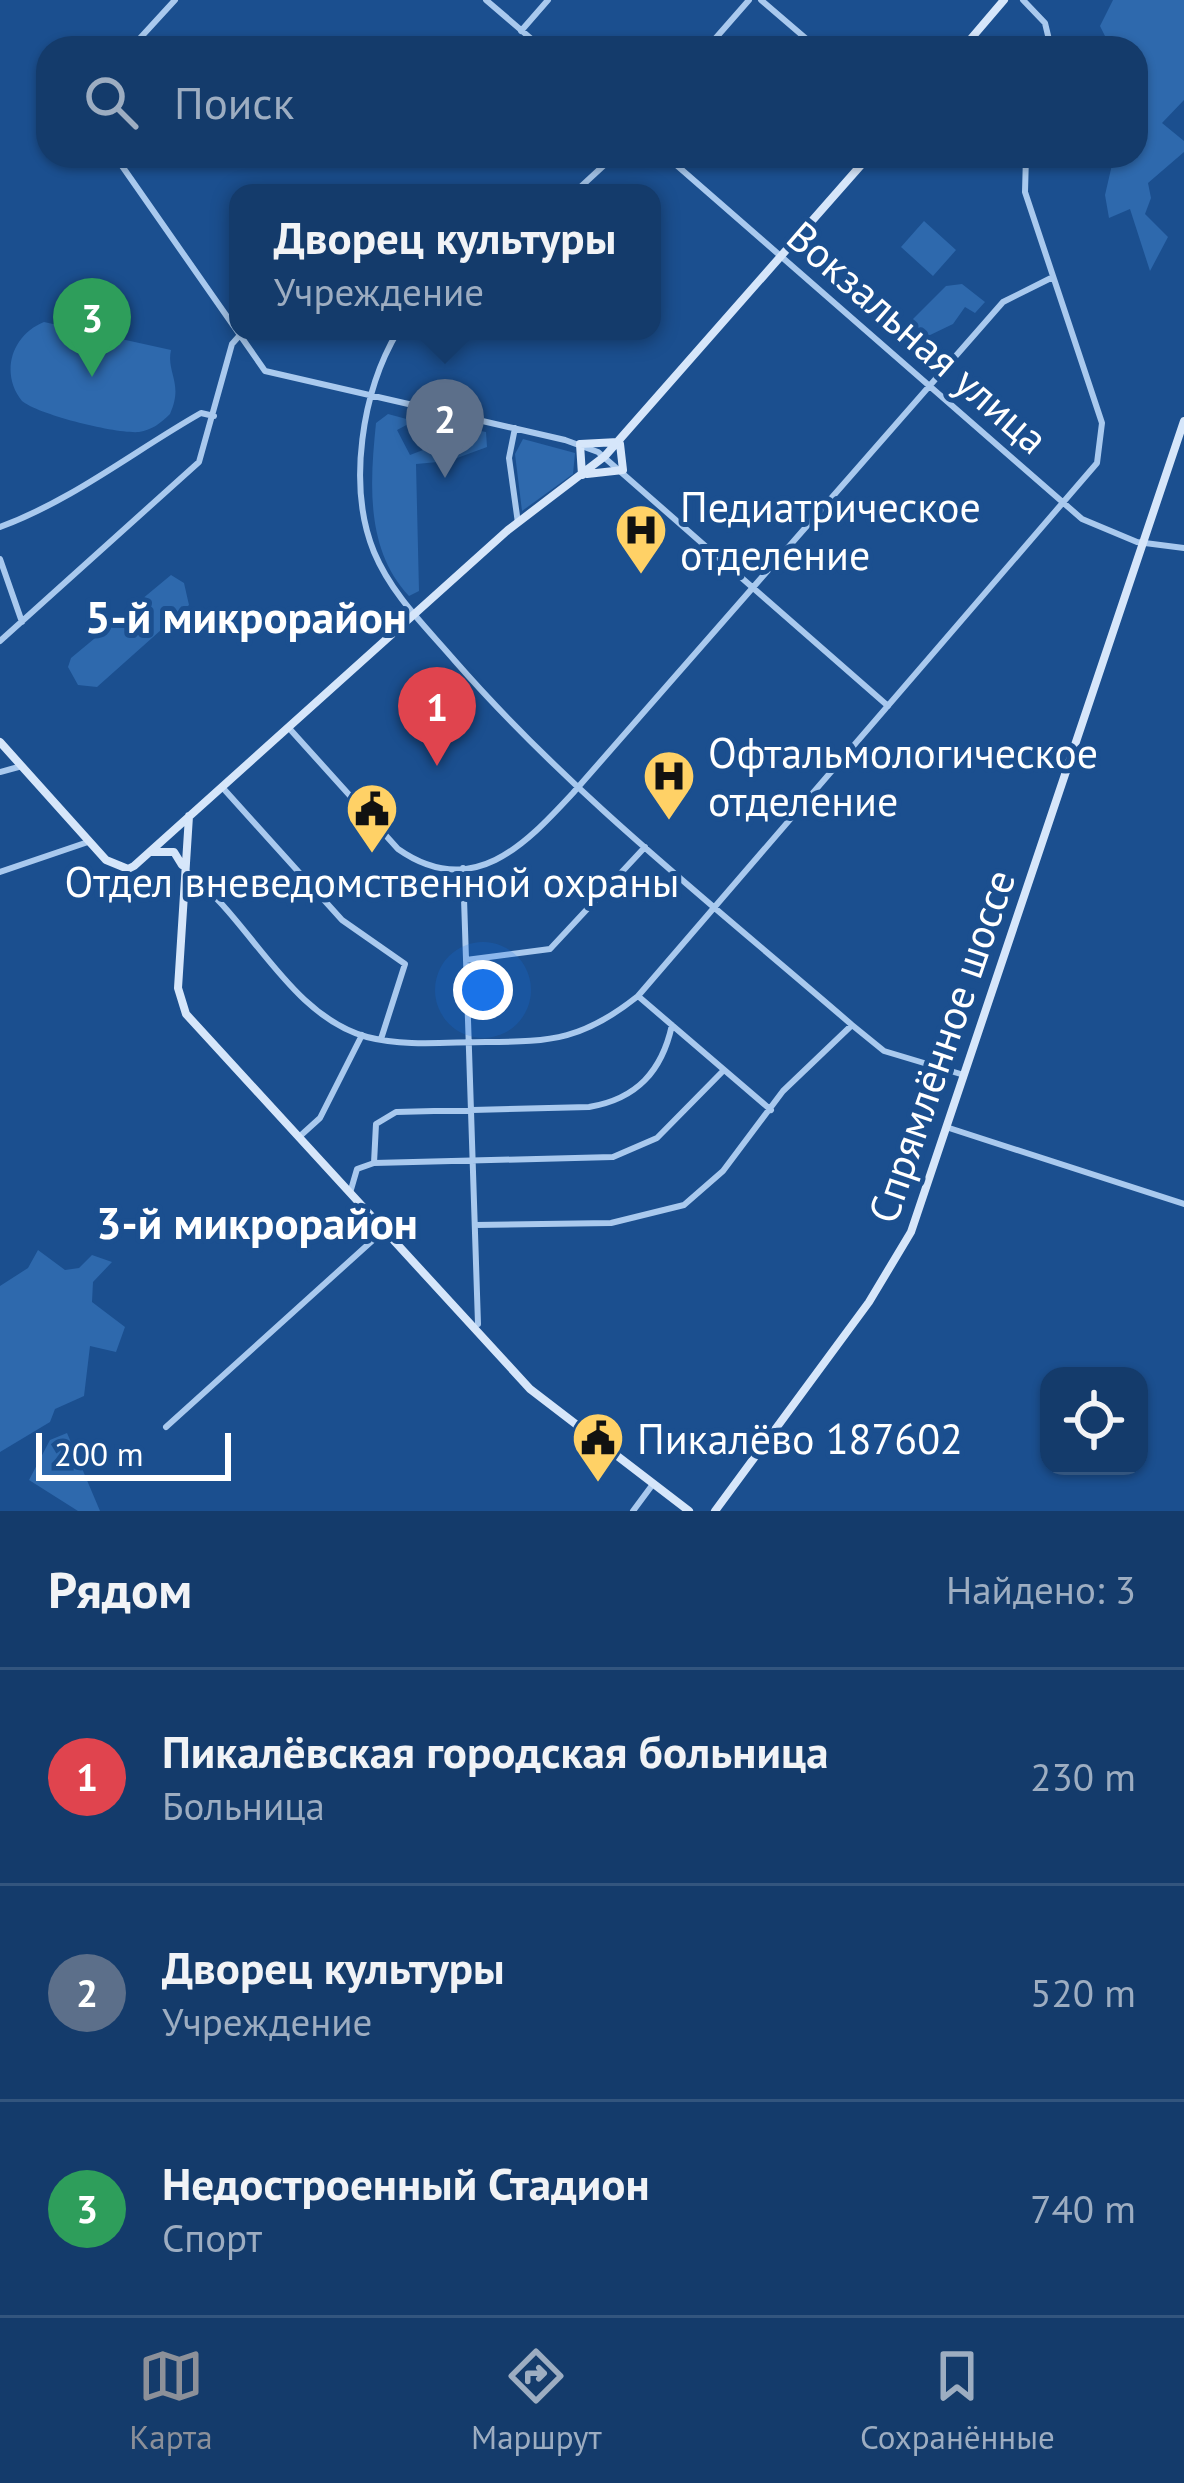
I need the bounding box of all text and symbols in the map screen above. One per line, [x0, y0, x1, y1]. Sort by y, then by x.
search box [36, 36, 1148, 168]
icon: search [78, 69, 144, 135]
text: Поиск [174, 73, 294, 131]
popup [229, 184, 661, 340]
text: Дворец культуры [274, 208, 616, 266]
street label: Вокзальная улица [776, 208, 1060, 466]
text: Учреждение [274, 266, 484, 317]
pin: 3 [53, 278, 131, 377]
pin: 2 [406, 379, 484, 478]
place label: Педиатрическое отделение [680, 479, 981, 582]
hospital icon: Педиатрическое отделение [613, 502, 669, 576]
district label: 5-й микрорайон [85, 587, 407, 645]
pin: 1 [398, 667, 476, 766]
place label: Офтальмологическое отделение [708, 725, 1098, 828]
hospital icon: Офтальмологическое отделение [641, 748, 697, 822]
public building icon: Отдел вневедомственной охраны [344, 781, 400, 855]
place label: Отдел вневедомственной охраны [64, 854, 680, 909]
street label: Спрямлённое шоссе [855, 862, 1027, 1230]
your location [453, 960, 513, 1020]
district label: 3-й микрорайон [96, 1193, 418, 1251]
map controls [1040, 1367, 1148, 1475]
button: locate [1040, 1367, 1148, 1475]
public building icon: Пикалёво 187602 [570, 1410, 626, 1484]
place label: Пикалёво 187602 [637, 1411, 963, 1466]
scale bar [36, 1427, 231, 1480]
text: 200 m [54, 1432, 144, 1475]
text: Рядом [48, 1556, 192, 1622]
text: Найдено: 3 [946, 1564, 1136, 1615]
text: Пикалёвская городская больница [162, 1722, 829, 1780]
text: 1 [76, 1751, 98, 1802]
text: 230 m [1030, 1751, 1136, 1802]
text: Больница [162, 1780, 325, 1831]
text: Дворец культуры [162, 1938, 505, 1996]
text: 2 [76, 1967, 98, 2018]
text: 520 m [1030, 1967, 1136, 2018]
text: Учреждение [162, 1996, 372, 2047]
text: Недостроенный Стадион [162, 2154, 650, 2212]
text: 3 [76, 2183, 98, 2234]
text: 740 m [1030, 2183, 1136, 2234]
text: Спорт [162, 2212, 262, 2263]
tab: Карта [129, 2343, 213, 2458]
tab: Маршрут [471, 2343, 602, 2458]
tab: Сохранённые [860, 2343, 1055, 2458]

